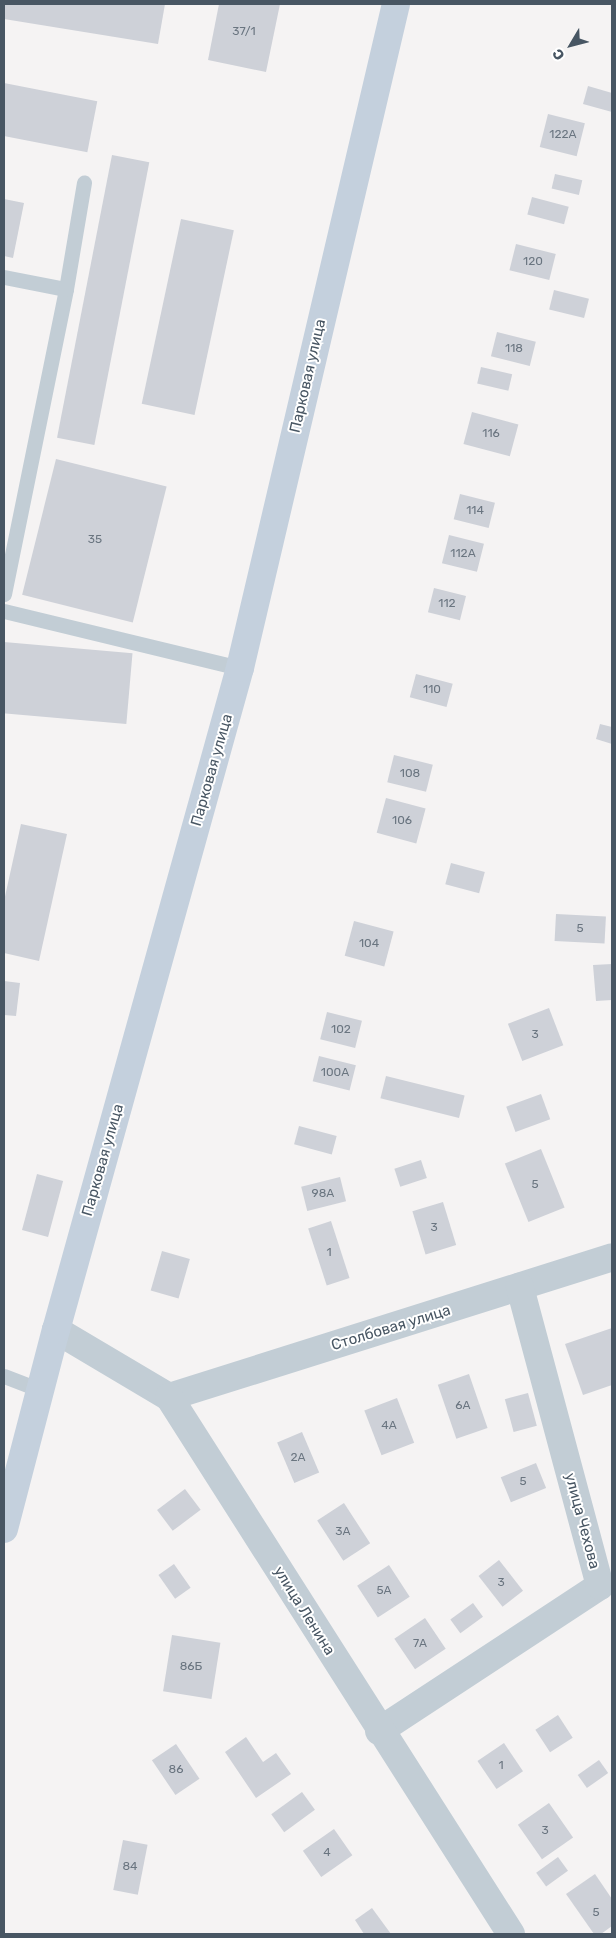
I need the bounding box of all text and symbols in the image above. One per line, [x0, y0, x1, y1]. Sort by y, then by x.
north arrow [546, 20, 596, 70]
house number: 37/1 [232, 25, 256, 39]
text: С [549, 45, 568, 63]
house number: 122А [549, 128, 577, 142]
house number: 120 [523, 255, 543, 269]
street label: Парковая улица [286, 318, 330, 434]
house number: 118 [505, 342, 523, 356]
house number: 116 [482, 427, 500, 441]
house number: 114 [466, 504, 484, 518]
house number: 35 [88, 533, 102, 547]
house number: 112А [450, 547, 476, 561]
house number: 112 [438, 597, 456, 611]
house number: 110 [423, 683, 441, 697]
street label: Парковая улица [187, 712, 237, 828]
house number: 108 [400, 767, 420, 781]
house number: 106 [392, 814, 412, 828]
house number: 5 [576, 922, 584, 936]
house number: 104 [359, 937, 379, 951]
house number: 102 [331, 1023, 351, 1037]
house number: 3 [531, 1028, 539, 1042]
house number: 100А [321, 1066, 349, 1080]
street label: Парковая улица [78, 1102, 128, 1218]
house number: 5 [531, 1178, 539, 1192]
house number: 98А [312, 1187, 334, 1201]
house number: 3 [430, 1221, 438, 1235]
house number: 1 [326, 1246, 332, 1260]
street label: Столбовая улица [329, 1301, 453, 1355]
house number: 6А [455, 1399, 471, 1413]
house number: 4А [381, 1419, 397, 1433]
house number: 2А [290, 1451, 306, 1465]
street label: улица Чехова [561, 1471, 603, 1571]
house number: 5 [519, 1475, 527, 1489]
house number: 3А [335, 1525, 351, 1539]
street label: улица Ленина [269, 1563, 339, 1659]
house number: 3 [497, 1576, 505, 1590]
house number: 5А [376, 1584, 392, 1598]
house number: 7А [413, 1637, 427, 1651]
house number: 86Б [180, 1660, 202, 1674]
house number: 1 [498, 1759, 504, 1773]
house number: 86 [169, 1763, 183, 1777]
house number: 3 [541, 1824, 549, 1838]
house number: 4 [323, 1846, 331, 1860]
house number: 84 [122, 1860, 138, 1874]
house number: 5 [592, 1906, 600, 1920]

